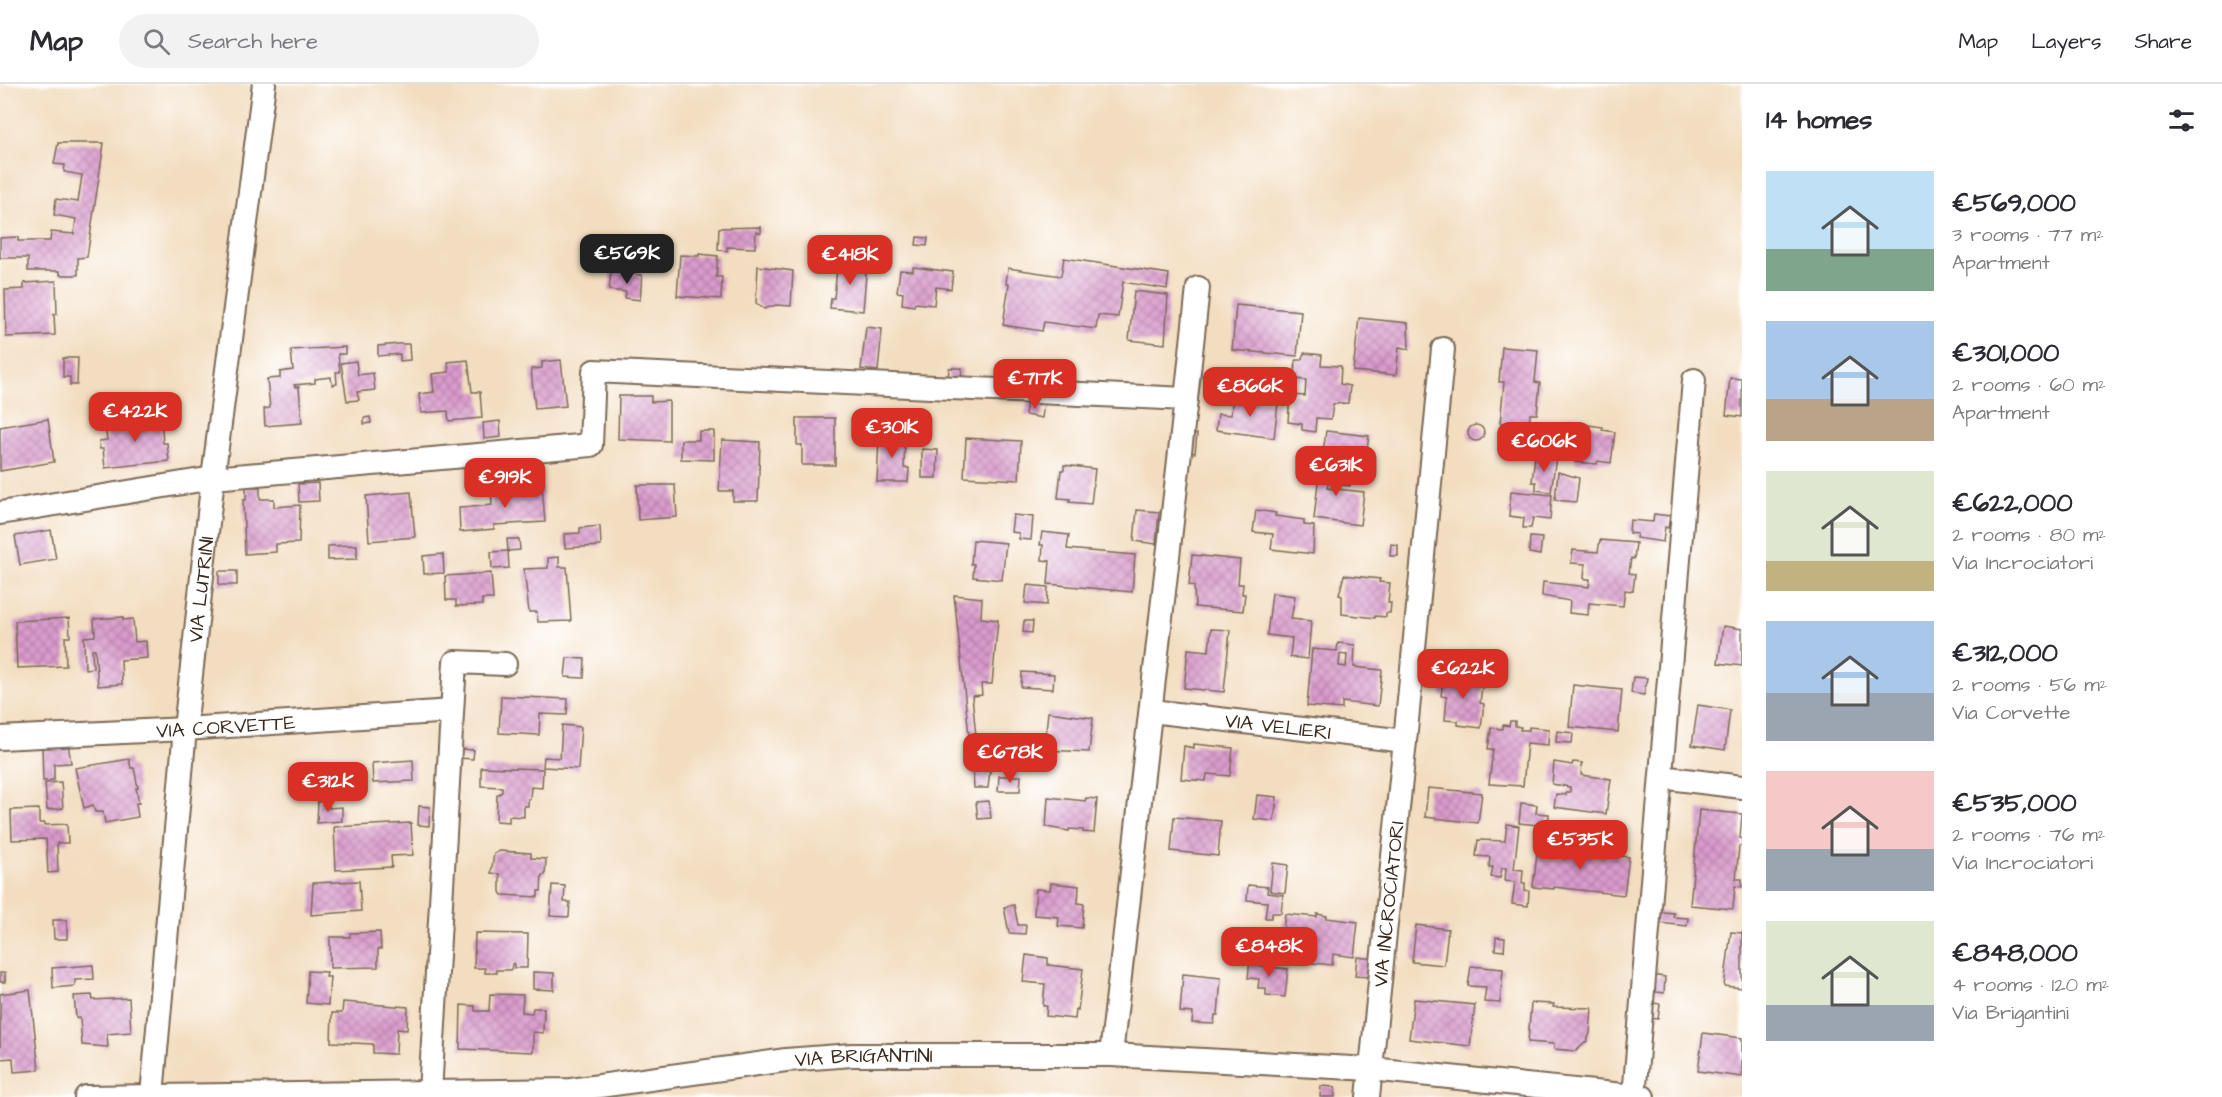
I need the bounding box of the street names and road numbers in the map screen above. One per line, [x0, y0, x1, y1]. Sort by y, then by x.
street label: VIA LUTRINI [182, 535, 221, 644]
street label: VIA VELIERI [1223, 707, 1333, 747]
street label: VIA CORVETTE [155, 709, 296, 745]
street label: VIA INCROCIATORI [1366, 820, 1412, 989]
street label: VIA BRIGANTINI [794, 1042, 933, 1074]

